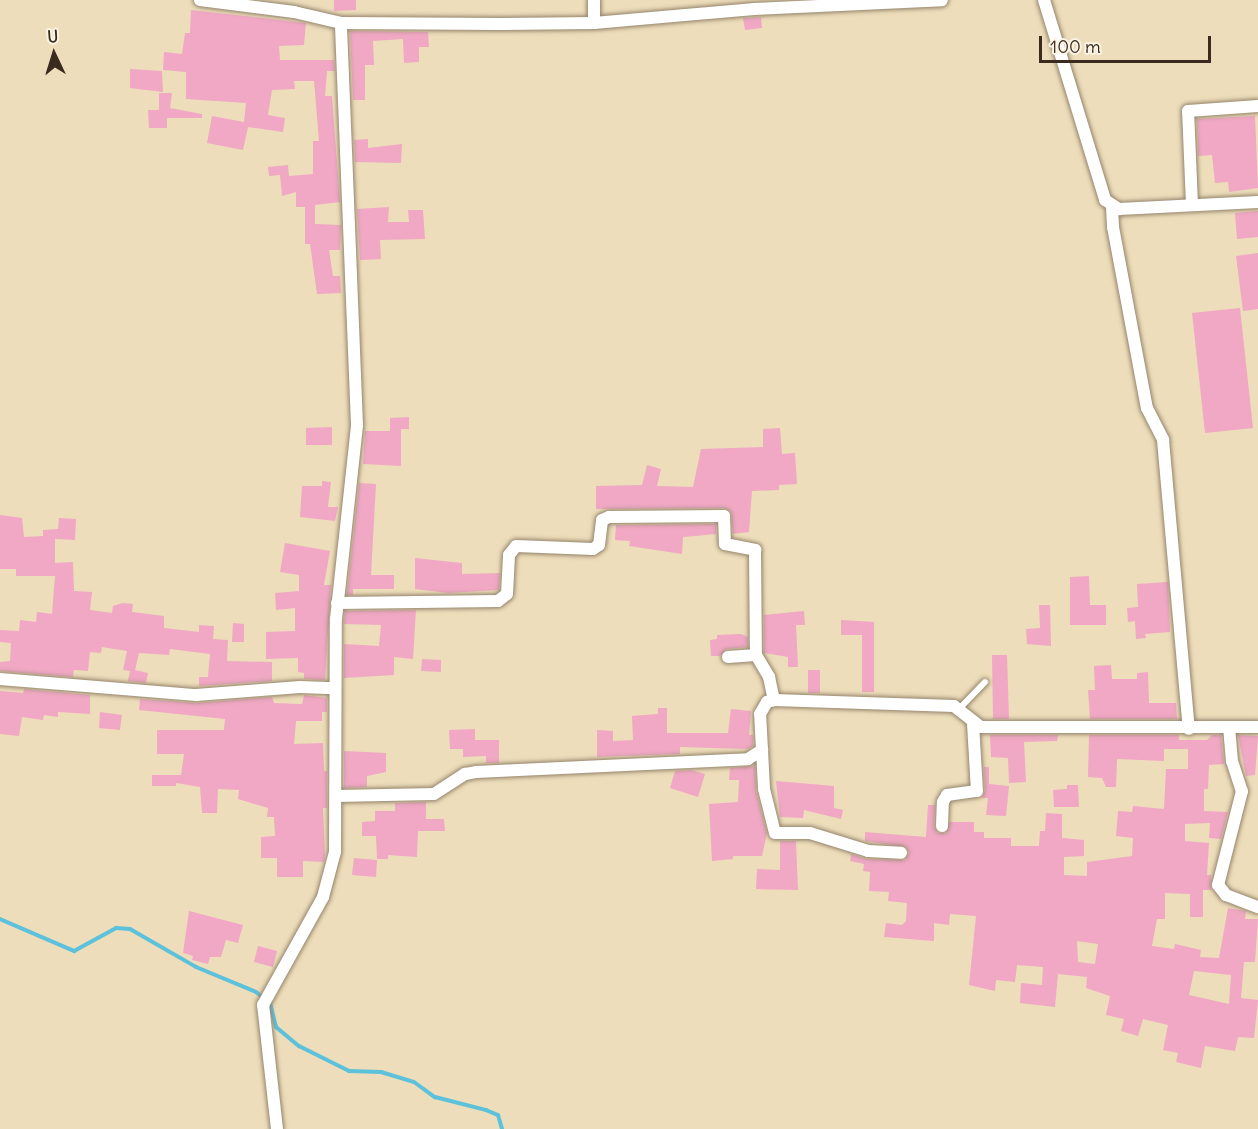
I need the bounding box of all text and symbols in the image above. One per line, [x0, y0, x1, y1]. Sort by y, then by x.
north arrow [24, 24, 84, 84]
scale bar [1042, 24, 1214, 62]
text: U [47, 26, 59, 46]
text: 100 m [1050, 35, 1101, 58]

